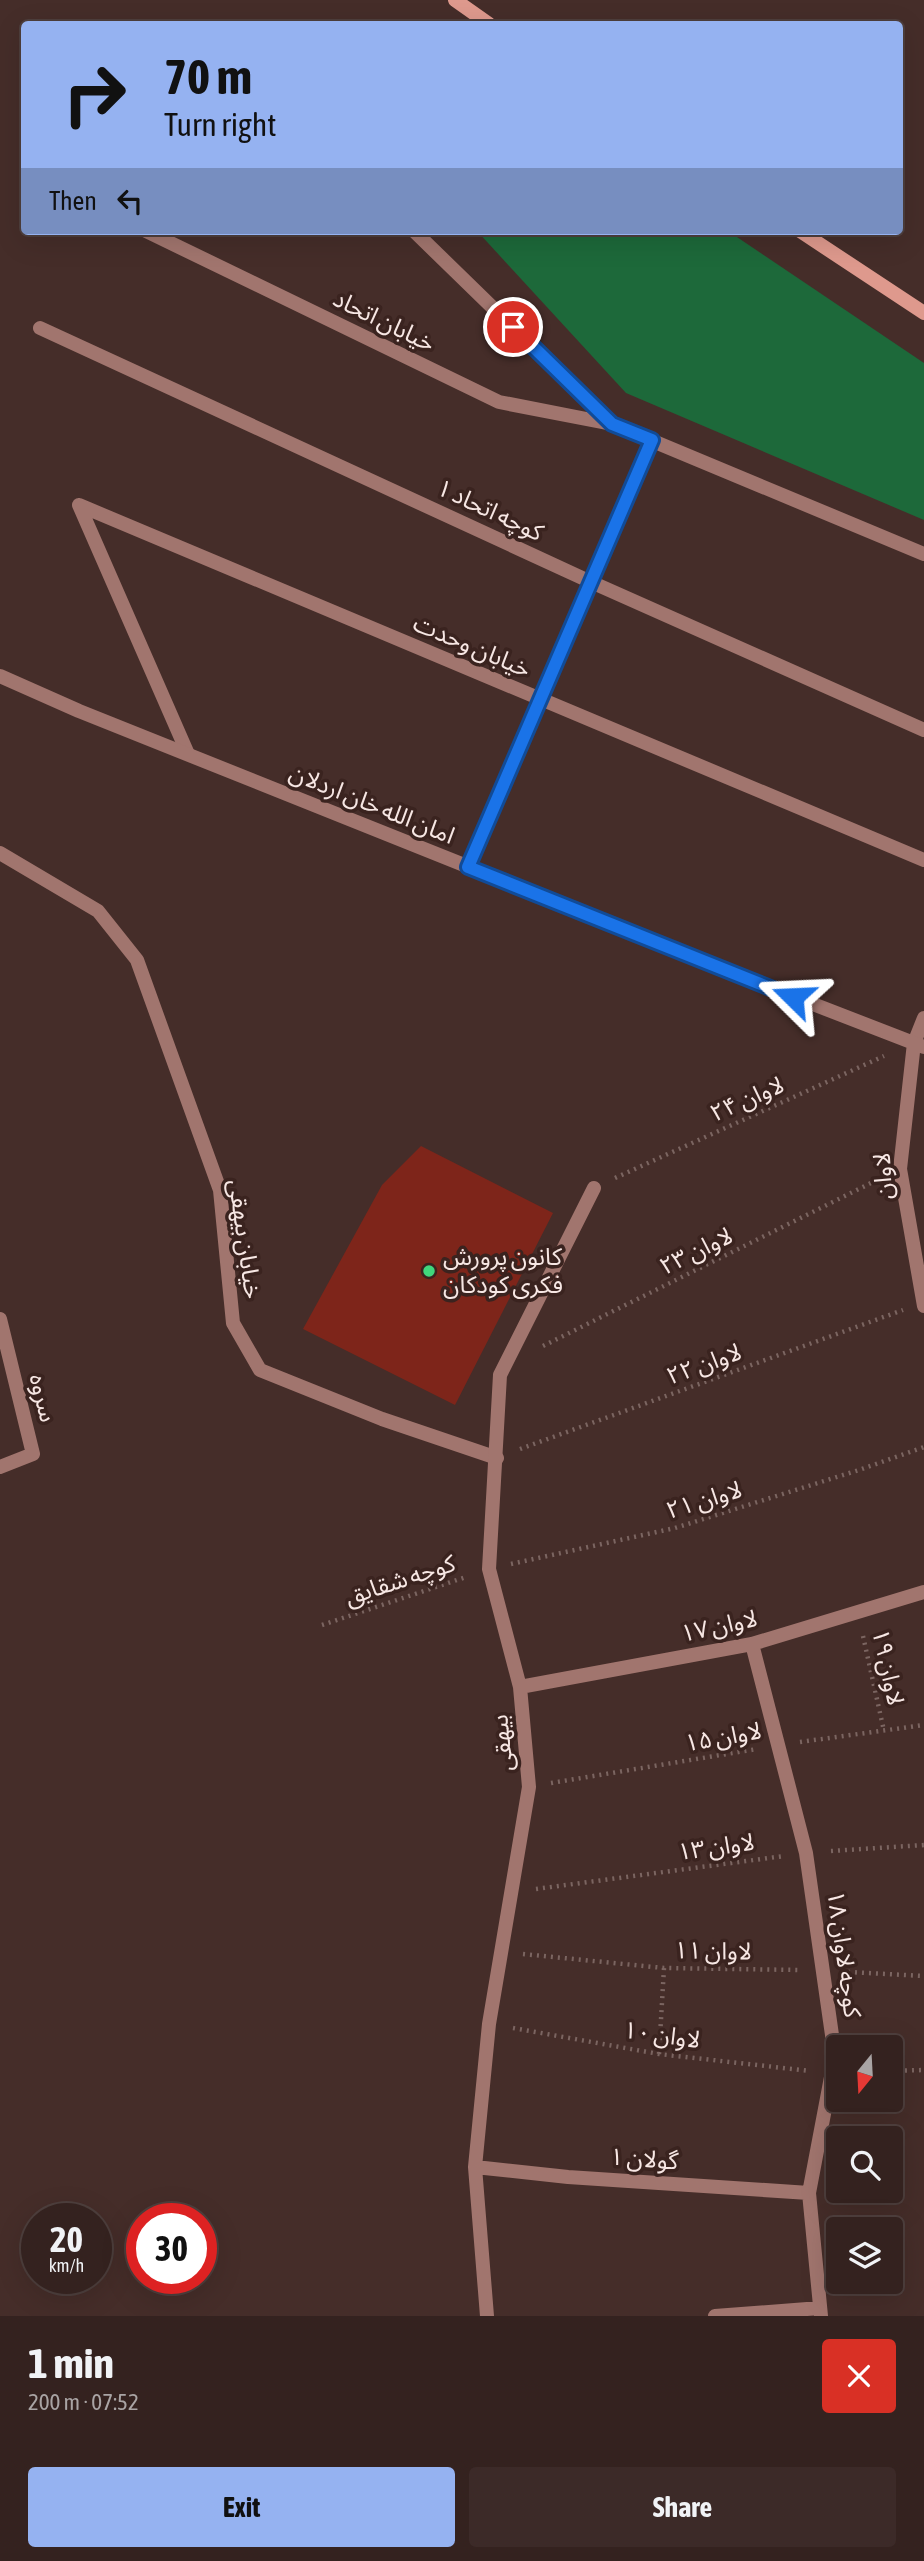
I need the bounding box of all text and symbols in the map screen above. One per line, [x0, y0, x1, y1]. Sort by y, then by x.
text: 70 m [164, 48, 252, 104]
icon: right [49, 49, 140, 140]
text: Turn right [164, 106, 277, 143]
icon: left [111, 182, 149, 220]
text: Then [49, 186, 97, 216]
street label: خیابان اتحاد [328, 284, 440, 358]
pin [483, 297, 543, 357]
icon: arrive [494, 308, 532, 346]
street label: کوچه اتحاد ۱ [432, 473, 549, 548]
street label: خیابان وحدت [409, 609, 535, 683]
street label: امان الله خان اردلان [285, 758, 459, 850]
position arrow [756, 960, 830, 1034]
street label: لاوان ۲۴ [706, 1070, 788, 1128]
street label: لاوان [868, 1152, 898, 1200]
street label: خیابان بیهقی [223, 1177, 267, 1301]
street label: لاوان ۲۳ [655, 1221, 737, 1281]
place label: کانون پرورش فکری کودکان [443, 1243, 563, 1299]
marker: کانون پرورش فکری کودکان [421, 1263, 437, 1279]
street label: لاوان ۲۲ [663, 1338, 745, 1390]
street label: سروه [24, 1371, 62, 1425]
street label: لاوان ۲۱ [663, 1475, 745, 1525]
street label: کوچه شقایق [341, 1549, 460, 1612]
street label: لاوان ۱۷ [678, 1604, 760, 1648]
street label: لاوان ۱۹ [866, 1626, 910, 1708]
street label: بیهقی [485, 1713, 518, 1773]
street label: لاوان ۱۵ [682, 1716, 764, 1758]
street label: لاوان ۱۳ [676, 1828, 756, 1866]
street label: کوچه لاوان ۱۸ [820, 1889, 867, 2021]
street label: لاوان ۱۱ [674, 1936, 752, 1966]
street label: لاوان ۱۰ [622, 2016, 702, 2054]
north arrow [826, 2035, 903, 2112]
map controls [826, 2035, 903, 2294]
button: search [826, 2126, 903, 2203]
street label: گولان ۱ [609, 2143, 680, 2175]
speed limit sign: 30 [126, 2203, 217, 2294]
button: layers [826, 2217, 903, 2294]
text: 20 [50, 2219, 83, 2259]
text: km/h [49, 2255, 84, 2276]
text: 1 min [28, 2339, 114, 2387]
button: close [822, 2339, 896, 2413]
text: 200 m · 07:52 [28, 2389, 139, 2415]
button: Exit [28, 2467, 455, 2547]
button: Share [469, 2467, 896, 2547]

